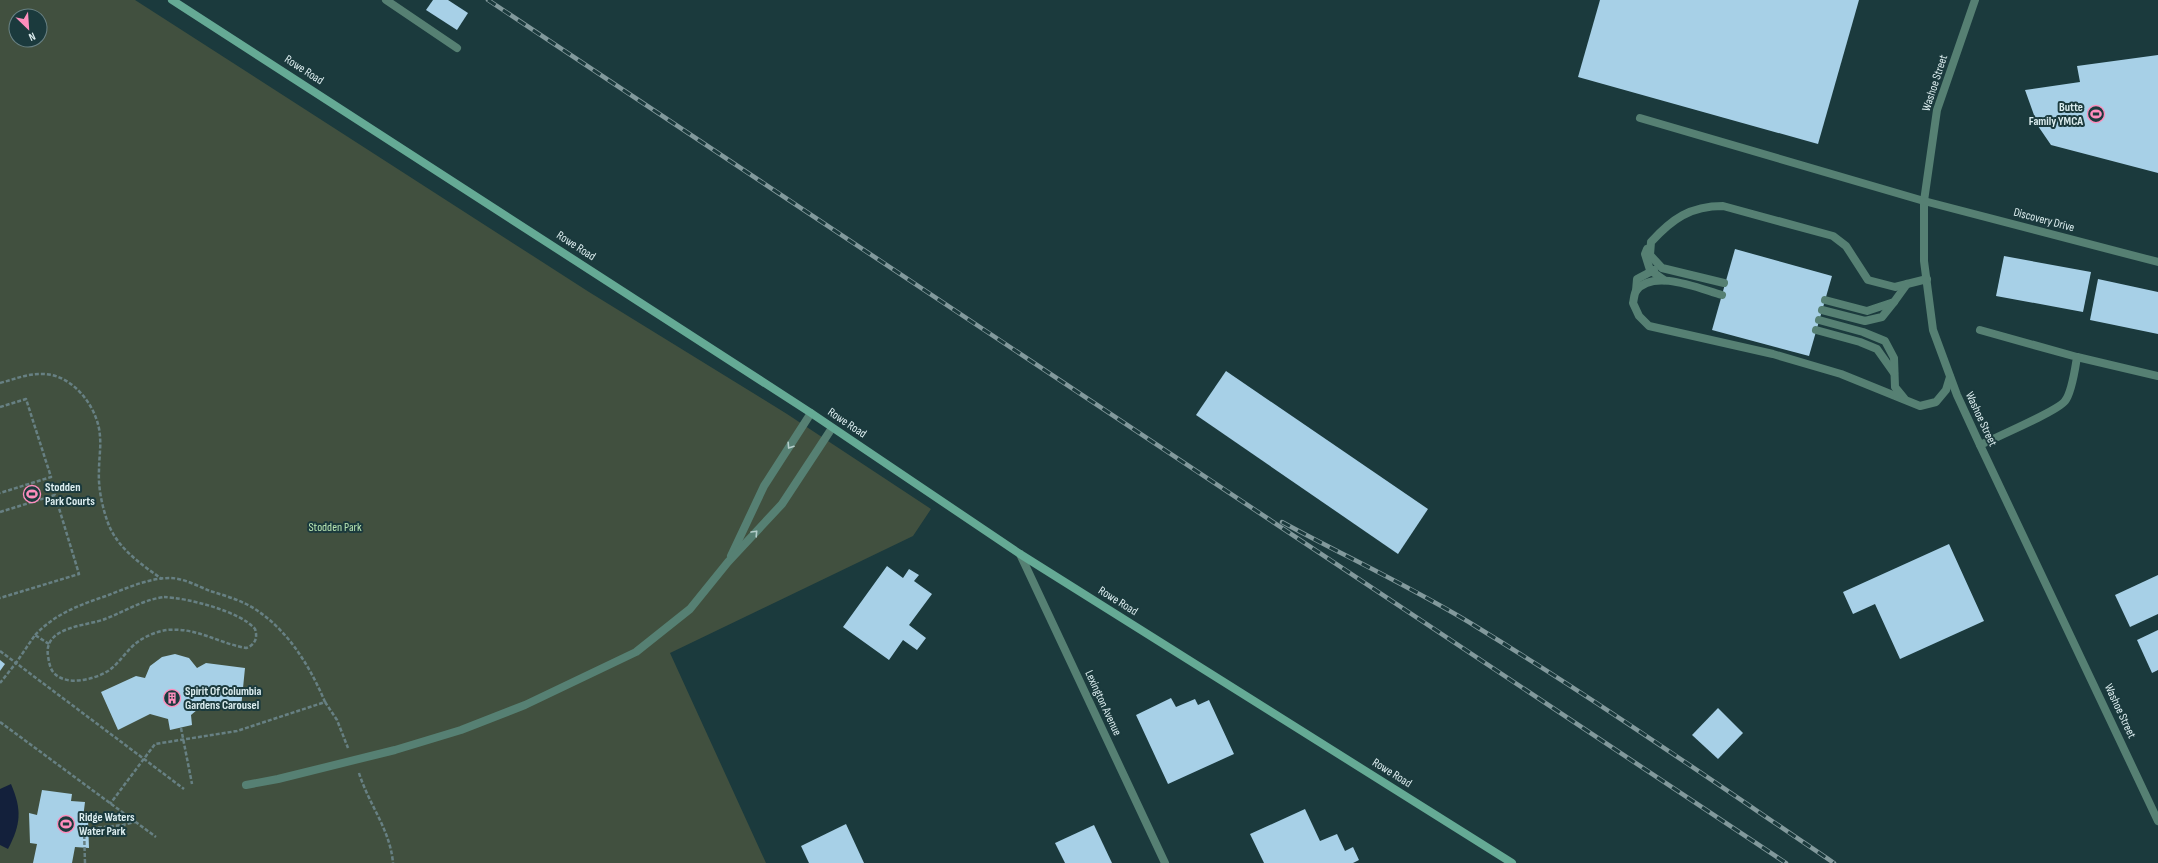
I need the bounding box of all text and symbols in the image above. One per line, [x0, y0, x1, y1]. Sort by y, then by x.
north arrow [8, 8, 48, 48]
text: N [26, 29, 37, 44]
street label: Rowe Road [282, 52, 326, 88]
street label: Washoe Street [1919, 53, 1951, 113]
place label: Butte Family YMCA [2029, 100, 2083, 129]
sports icon: Butte Family YMCA [2086, 104, 2106, 124]
street label: Discovery Drive [2012, 205, 2076, 235]
street label: Rowe Road [554, 228, 598, 264]
street label: Washoe Street [1962, 389, 2000, 449]
street label: Rowe Road [825, 405, 869, 441]
one-way arrow [787, 442, 794, 449]
place label: Stodden Park Courts [45, 480, 95, 509]
sports icon: Stodden Park Courts [22, 484, 42, 504]
park label: Stodden Park [308, 520, 362, 535]
one-way arrow [750, 531, 757, 538]
street label: Rowe Road [1095, 583, 1141, 619]
street label: Lexington Avenue [1081, 668, 1125, 738]
street label: Washoe Street [2101, 681, 2139, 741]
place label: Spirit Of Columbia Gardens Carousel [185, 684, 261, 713]
building icon: Spirit Of Columbia Gardens Carousel [162, 688, 182, 708]
street label: Rowe Road [1369, 755, 1415, 791]
place label: Ridge Waters Water Park [79, 810, 135, 839]
sports icon: Ridge Waters Water Park [56, 814, 76, 834]

